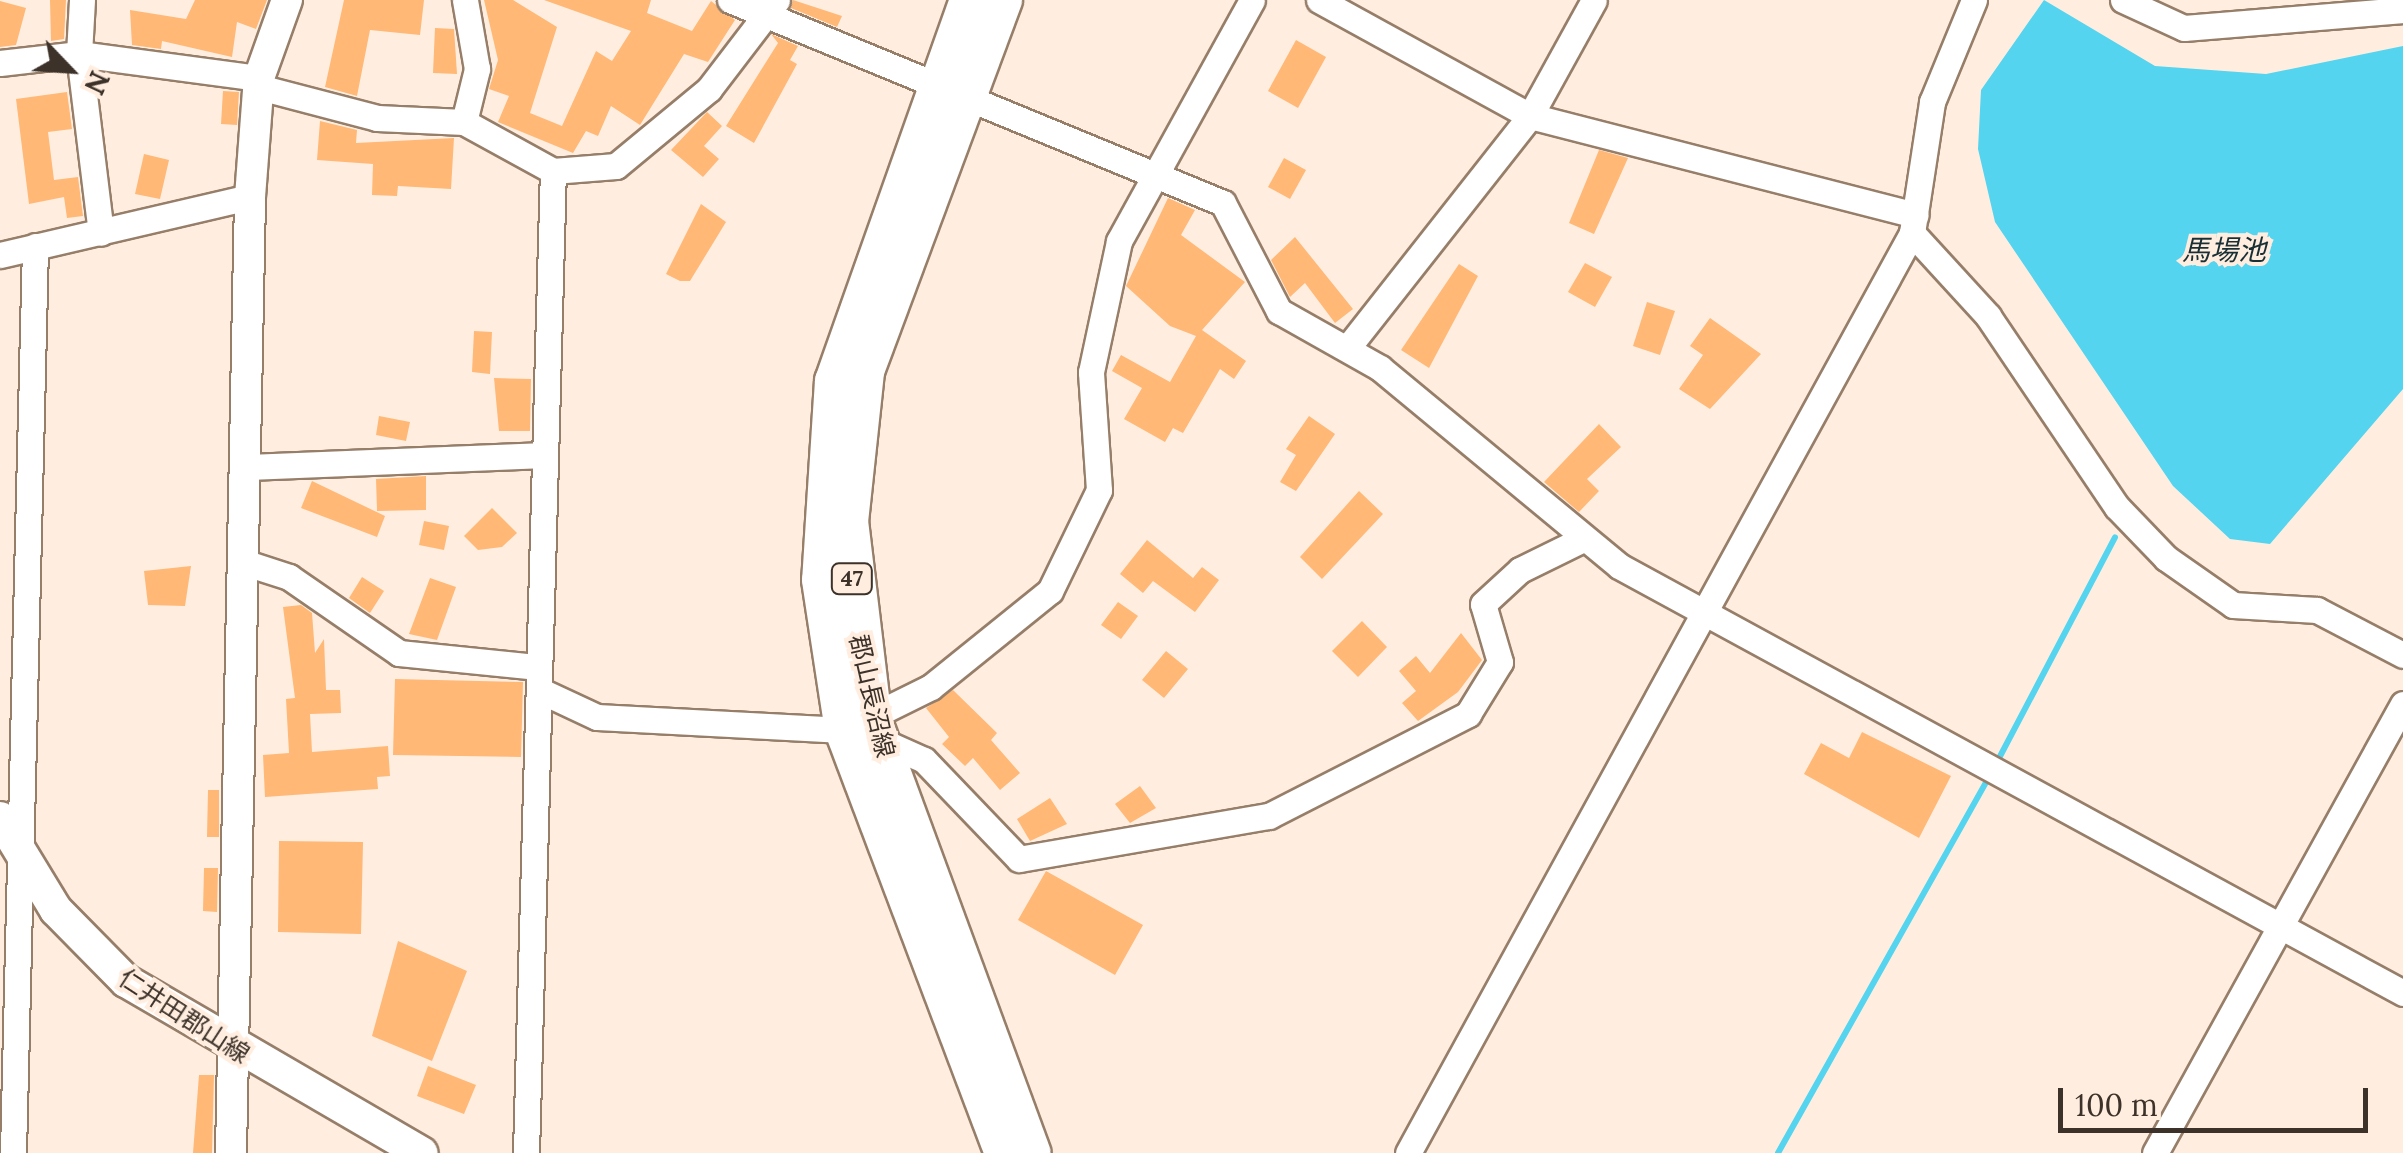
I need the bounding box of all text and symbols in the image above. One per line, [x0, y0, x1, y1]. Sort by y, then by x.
north arrow [20, 20, 120, 120]
text: N [76, 65, 118, 100]
water label: 馬場池 [2182, 233, 2266, 267]
road number: 47 [830, 562, 874, 596]
street label: 郡山長沼線 [843, 632, 901, 760]
street label: 仁井田郡山線 [113, 963, 255, 1069]
scale bar [2063, 1068, 2373, 1130]
text: 100 m [2075, 1086, 2158, 1124]

